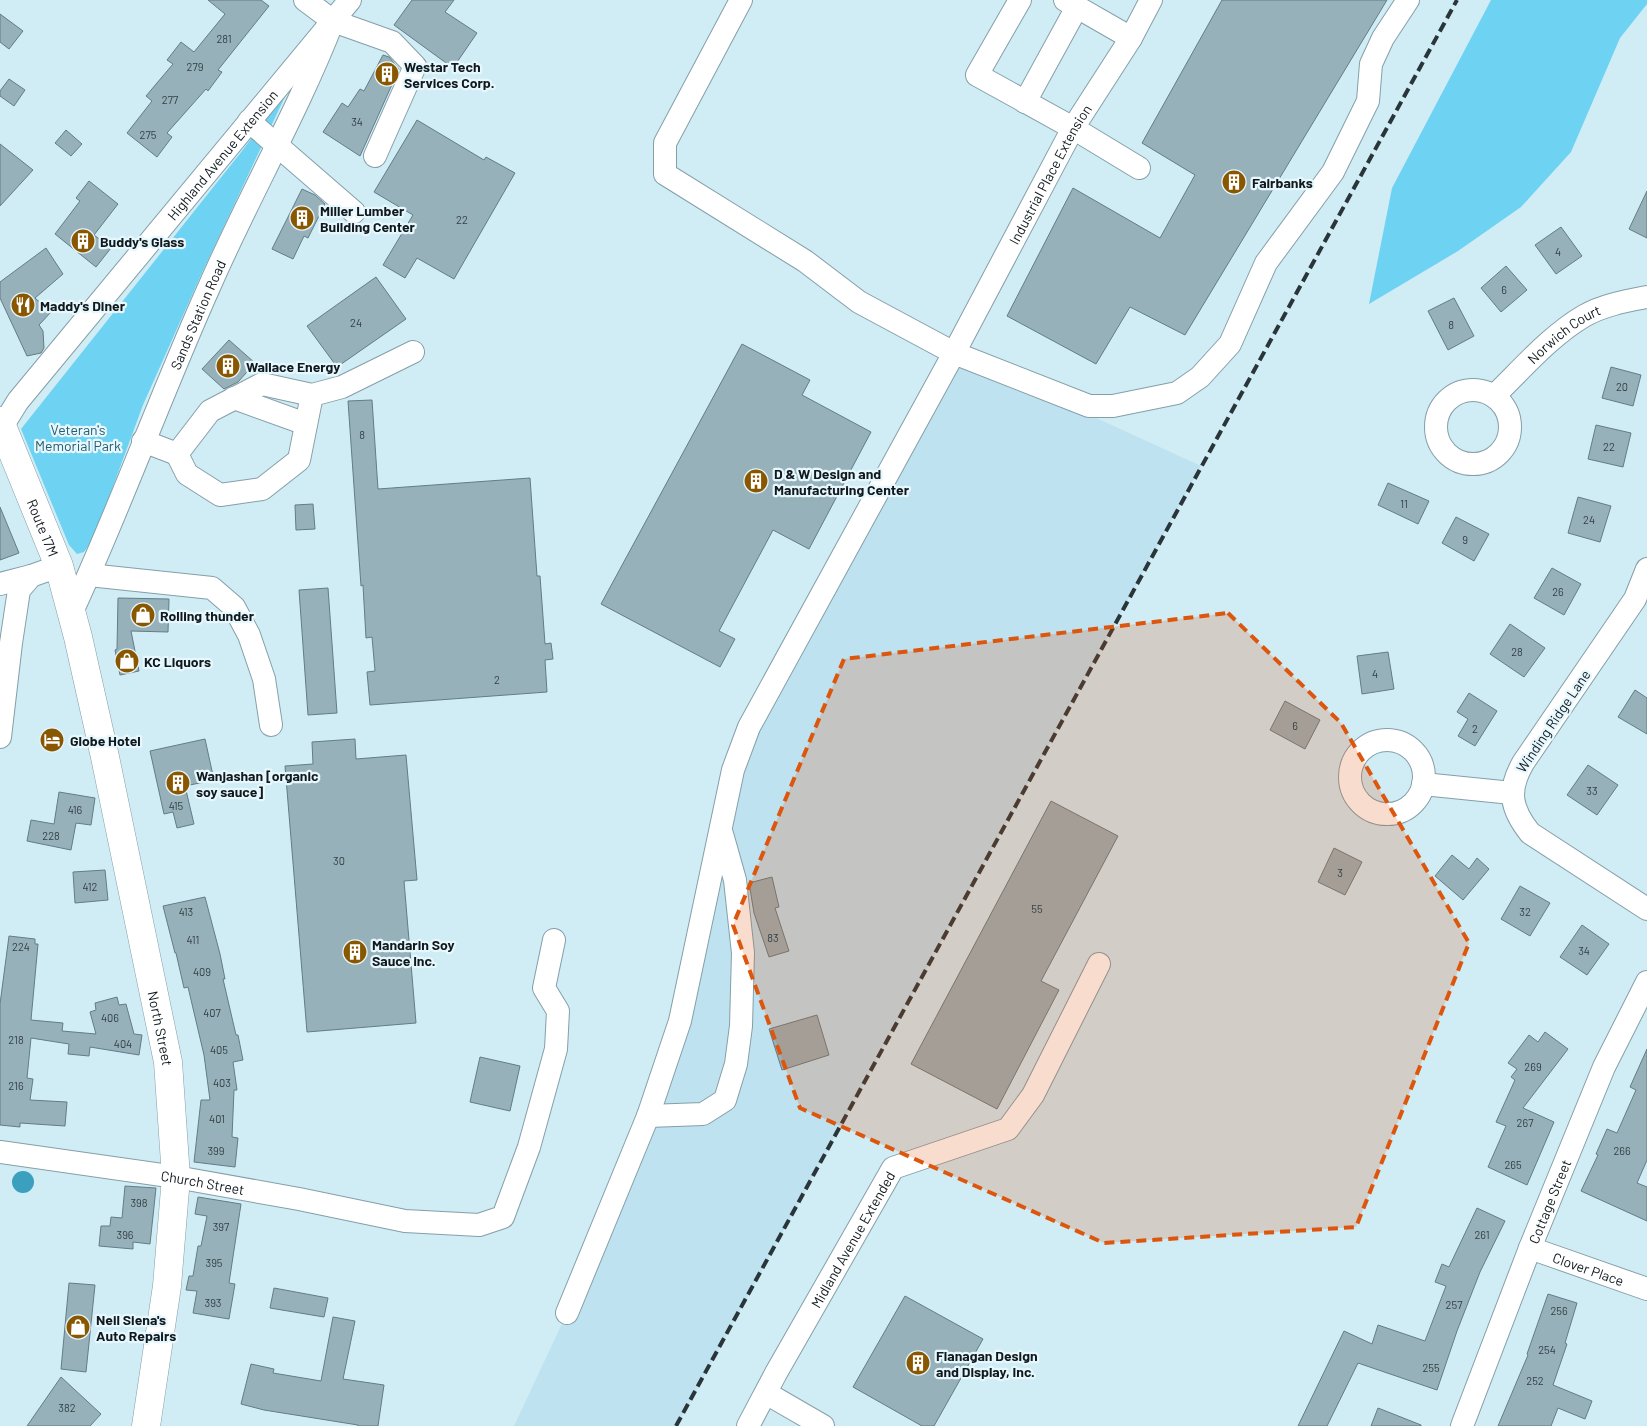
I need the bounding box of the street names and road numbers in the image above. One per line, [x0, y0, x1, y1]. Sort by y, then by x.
street label: Highland Avenue Extension [163, 86, 281, 223]
street label: Industrial Place Extension [1005, 101, 1095, 247]
street label: Sands Station Road [166, 257, 229, 372]
street label: Norwich Court [1523, 301, 1603, 367]
street label: Route 17M [24, 496, 63, 559]
street label: Winding Ridge Lane [1512, 667, 1594, 775]
street label: North Street [145, 989, 177, 1066]
street label: Cottage Street [1524, 1157, 1574, 1246]
street label: Church Street [160, 1166, 246, 1198]
street label: Midland Avenue Extended [807, 1168, 898, 1311]
street label: Clover Place [1551, 1248, 1626, 1289]

